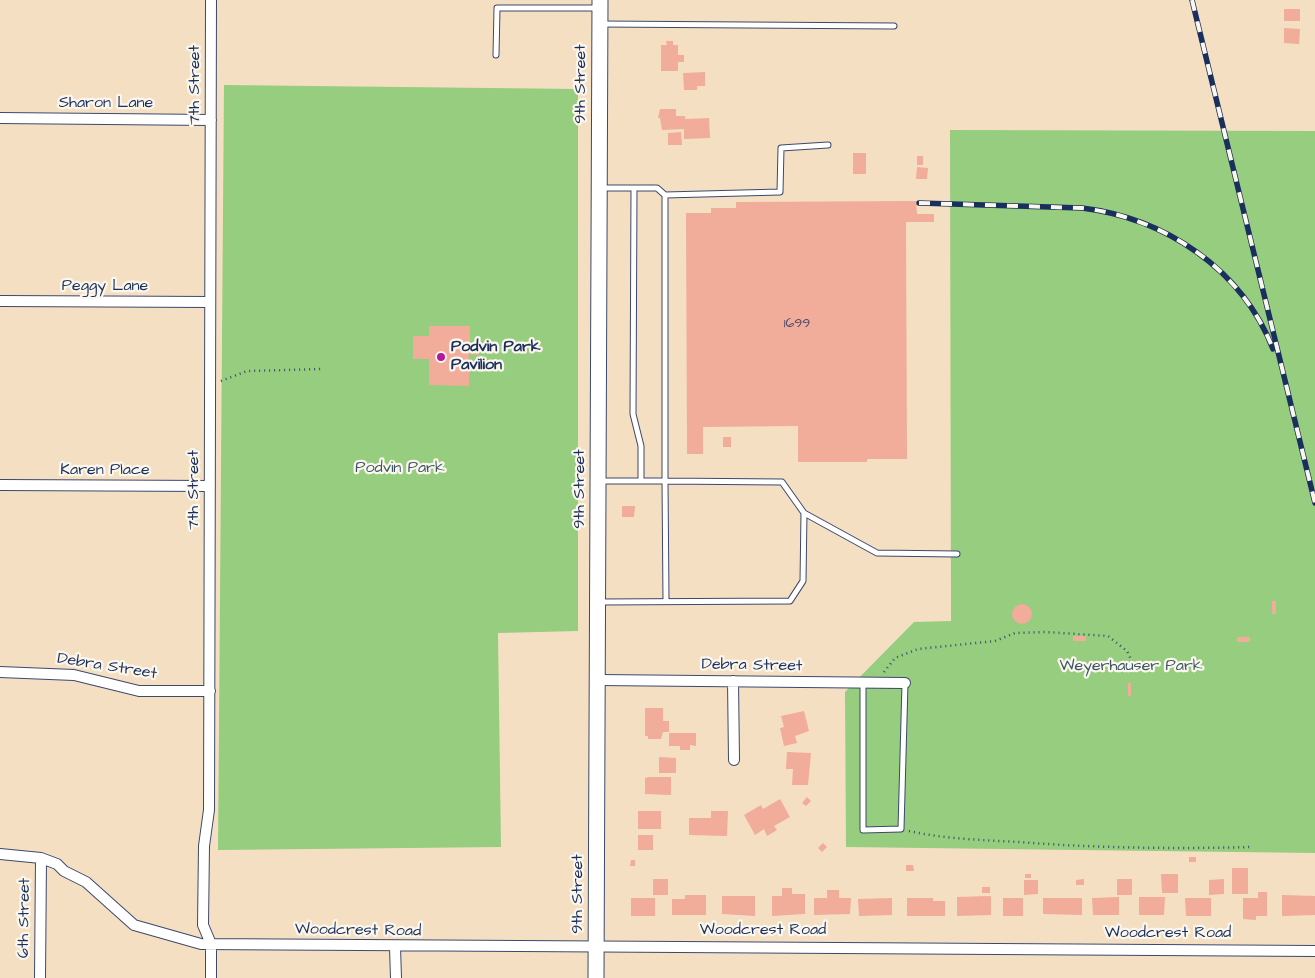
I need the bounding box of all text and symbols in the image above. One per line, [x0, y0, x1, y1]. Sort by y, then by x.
street label: 9th Street [572, 44, 592, 124]
street label: 7th Street [186, 45, 206, 125]
street label: Sharon Lane [59, 94, 153, 114]
street label: Peggy Lane [62, 277, 148, 297]
house number: 1699 [784, 316, 810, 332]
place label: Podvin Park Pavilion [451, 338, 541, 376]
marker: Podvin Park Pavilion [435, 351, 447, 363]
street label: 9th Street [571, 449, 591, 529]
street label: 7th Street [185, 450, 205, 530]
park label: Podvin Park [355, 459, 445, 479]
street label: Karen Place [60, 461, 150, 481]
street label: Debra Street [56, 650, 158, 684]
street label: Debra Street [701, 656, 803, 676]
park label: Weyerhauser Park [1059, 657, 1203, 677]
street label: 9th Street [569, 854, 589, 934]
street label: 6th Street [15, 878, 35, 958]
street label: Woodcrest Road [295, 920, 421, 942]
street label: Woodcrest Road [700, 921, 826, 941]
street label: Woodcrest Road [1105, 924, 1231, 944]

